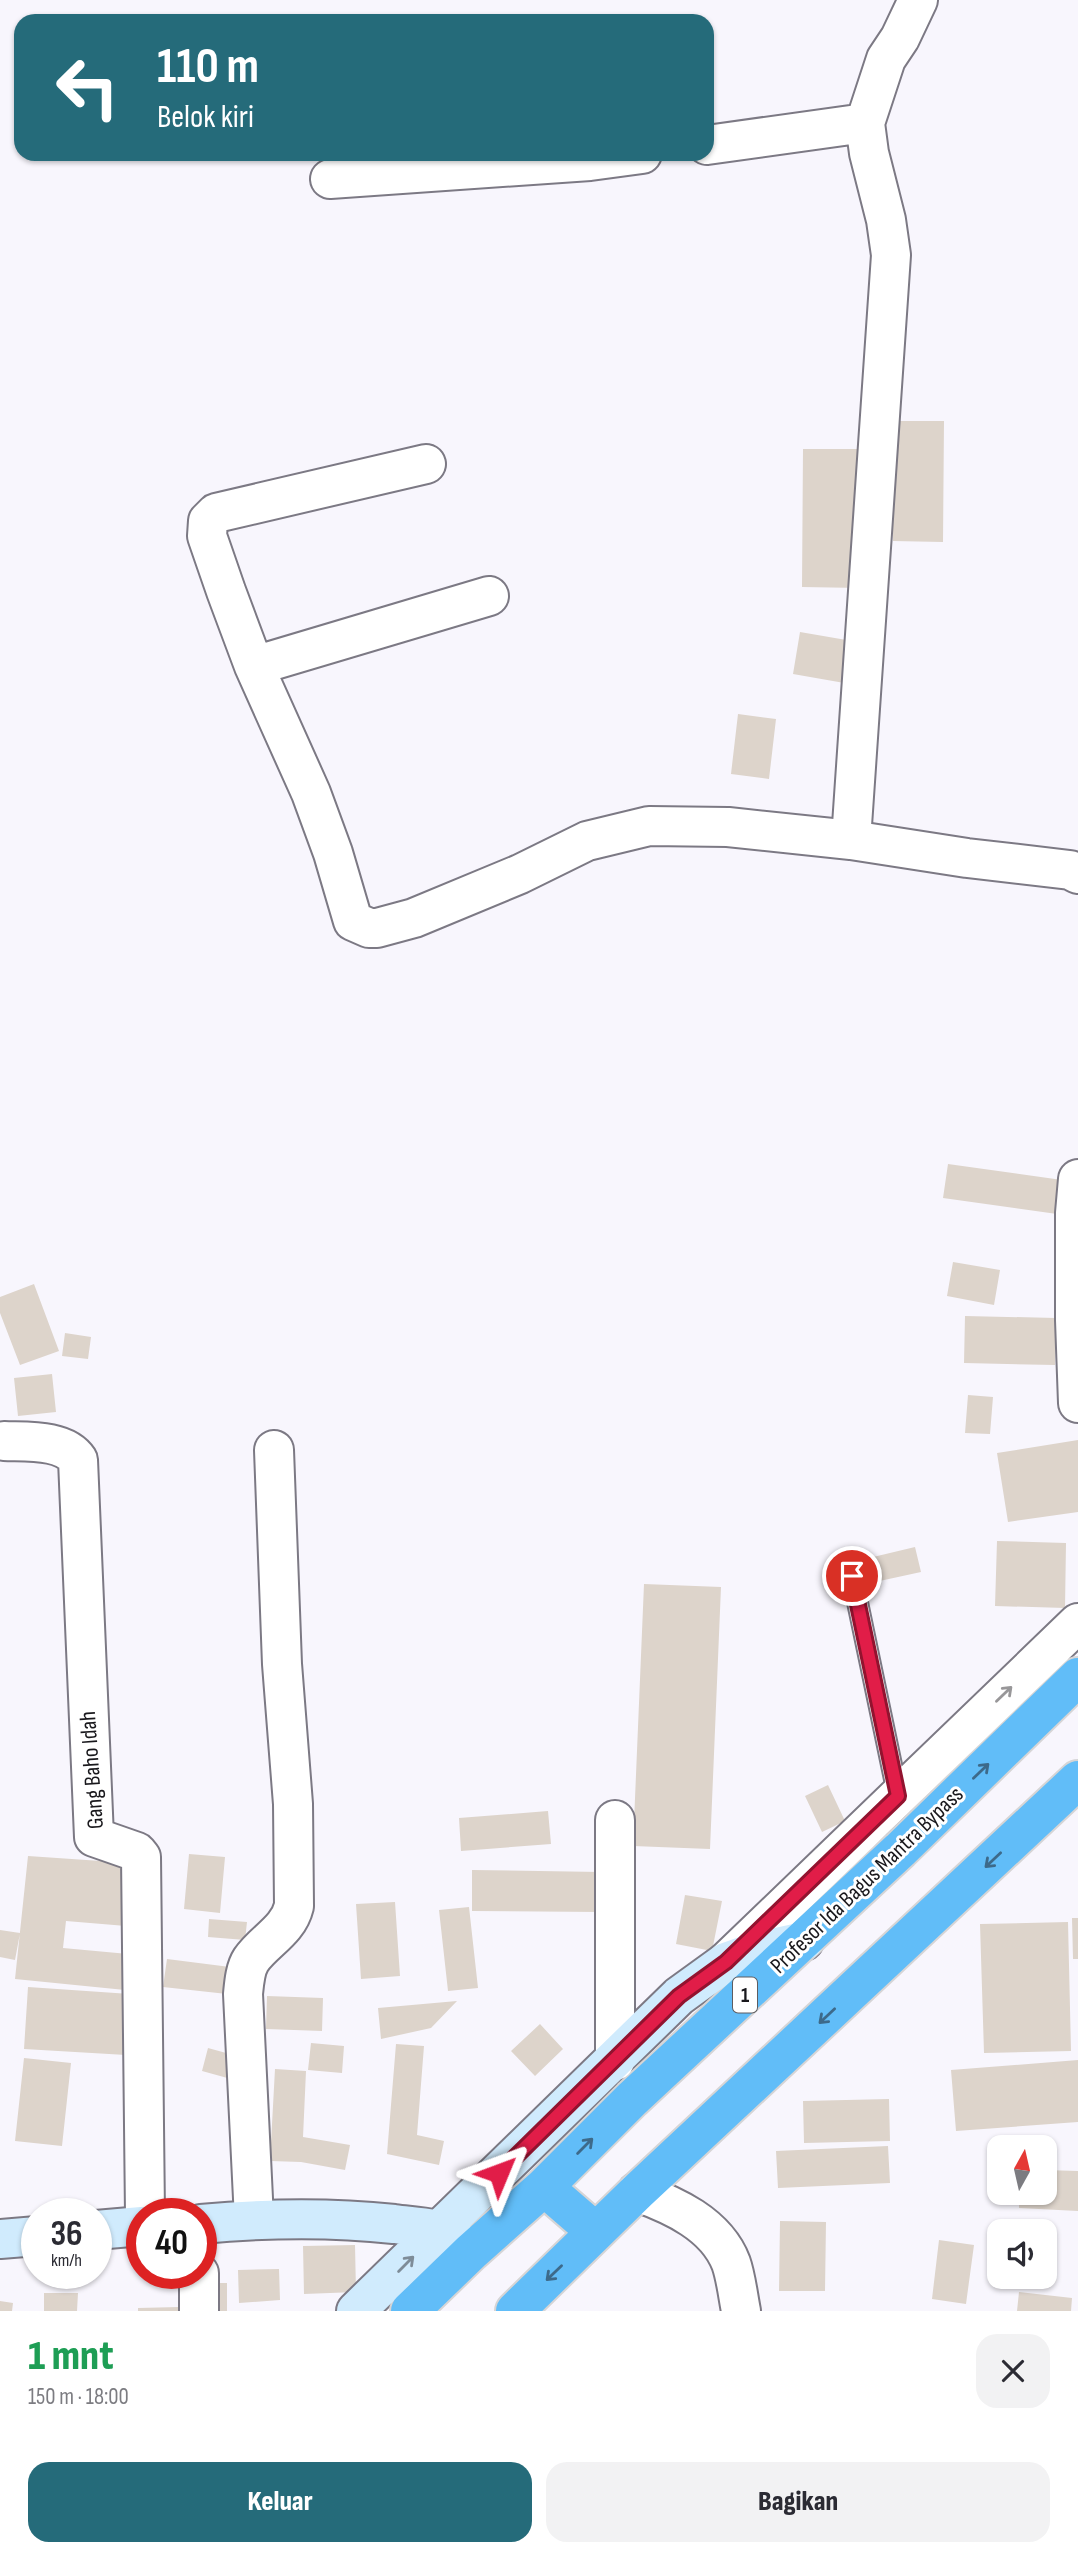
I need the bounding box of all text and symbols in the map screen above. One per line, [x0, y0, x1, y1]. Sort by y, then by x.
text: 110 m [157, 38, 259, 97]
icon: left [42, 42, 133, 133]
text: Belok kiri [157, 98, 254, 137]
pin [822, 1546, 882, 1606]
icon: arrive [833, 1557, 871, 1595]
one-way arrow [995, 1685, 1012, 1702]
street label: Gang Baho Idah [74, 1710, 110, 1830]
one-way arrow [972, 1763, 989, 1780]
street label: Profesor Ida Bagus Mantra Bypass [765, 1781, 969, 1979]
one-way arrow [984, 1852, 1001, 1869]
road number: 1 [733, 1978, 757, 2012]
one-way arrow [818, 2008, 836, 2024]
north arrow [987, 2135, 1057, 2205]
map controls [987, 2135, 1057, 2289]
position arrow [462, 2136, 536, 2210]
one-way arrow [576, 2138, 593, 2155]
speed limit sign: 40 [126, 2198, 217, 2289]
text: 36 [50, 2213, 83, 2256]
button: sound [987, 2219, 1057, 2289]
text: km/h [51, 2250, 82, 2271]
one-way arrow [397, 2256, 414, 2273]
one-way arrow [546, 2264, 563, 2281]
text: 1 mnt [28, 2331, 113, 2382]
button: close [976, 2334, 1050, 2408]
text: 150 m · 18:00 [28, 2383, 129, 2411]
button: Keluar [28, 2462, 532, 2542]
button: Bagikan [546, 2462, 1050, 2542]

